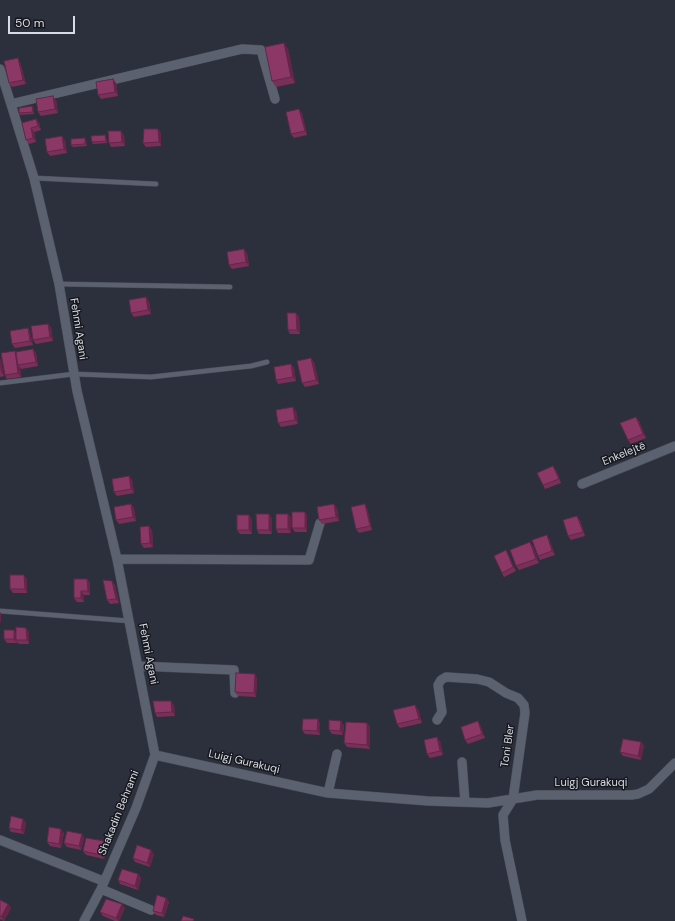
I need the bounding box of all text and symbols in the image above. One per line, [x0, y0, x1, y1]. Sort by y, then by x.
scale bar [10, 8, 77, 34]
text: 50 m [15, 15, 44, 31]
street label: Fehmi Agani [67, 297, 89, 361]
street label: Enkelejtë [600, 439, 648, 469]
street label: Fehmi Agani [136, 622, 160, 686]
street label: Toni Bler [498, 724, 518, 768]
street label: Luigj Gurakuqi [207, 747, 281, 777]
street label: Shakadin Behrami [96, 769, 142, 857]
street label: Luigj Gurakuqi [555, 776, 627, 790]

